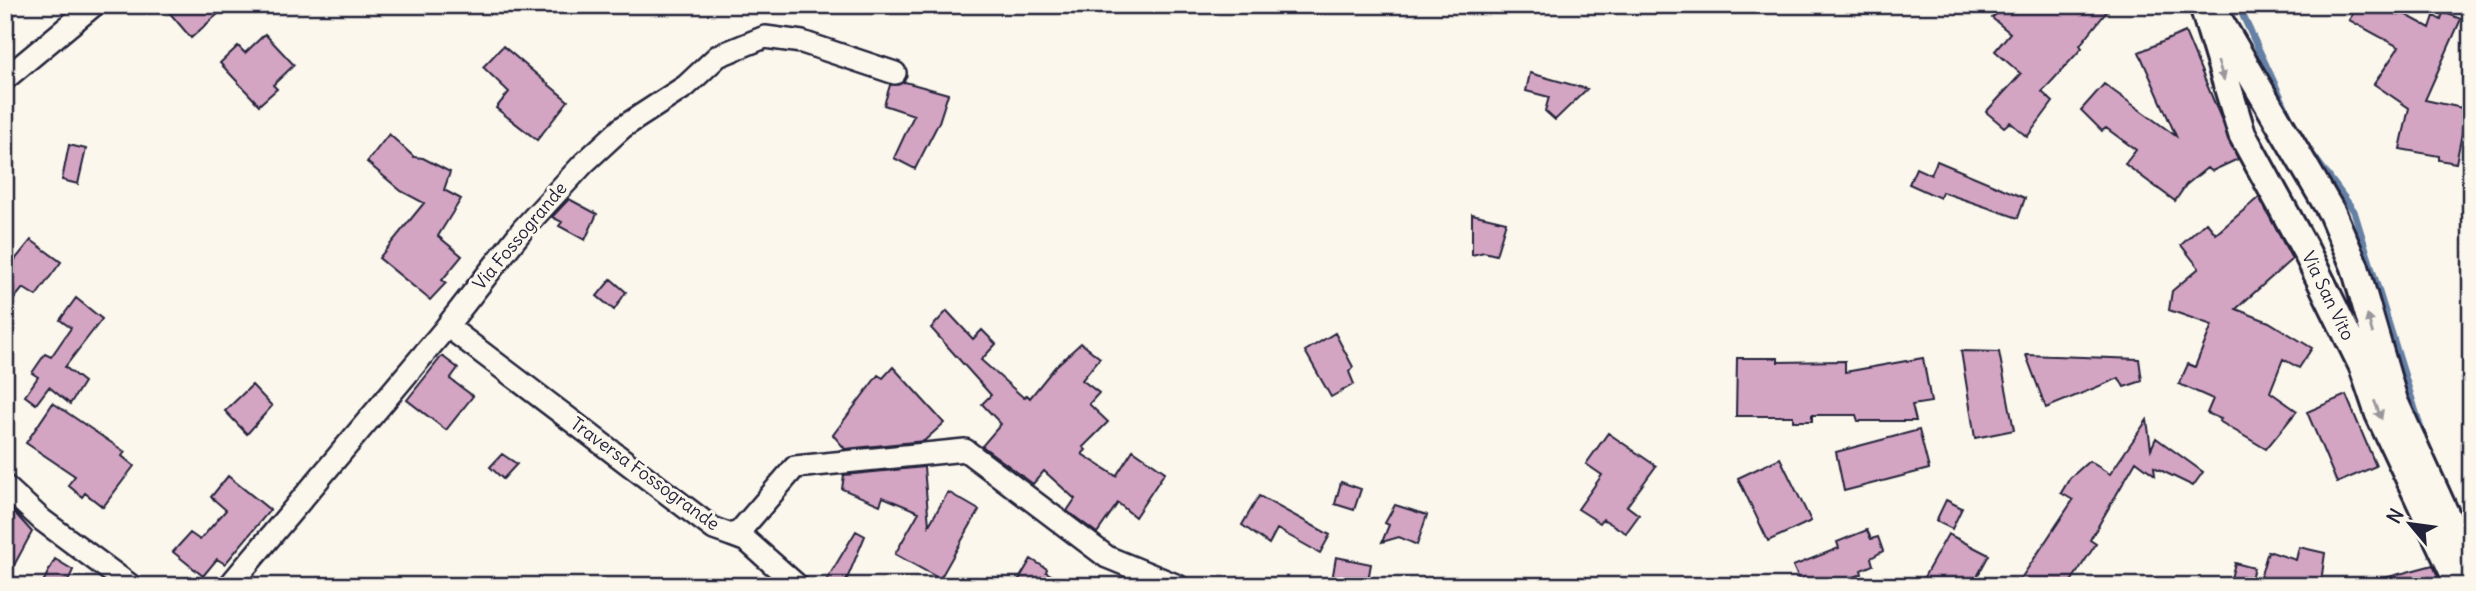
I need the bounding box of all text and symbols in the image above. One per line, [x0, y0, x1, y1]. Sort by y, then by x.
one-way arrow [2216, 61, 2226, 82]
street label: Via Fossogrande [468, 177, 571, 294]
street label: Via San Vito [2297, 247, 2360, 344]
one-way arrow [2364, 313, 2375, 335]
one-way arrow [2373, 399, 2384, 420]
street label: Traversa Fossogrande [566, 412, 724, 535]
north arrow [2374, 490, 2444, 560]
text: N [2381, 504, 2409, 527]

